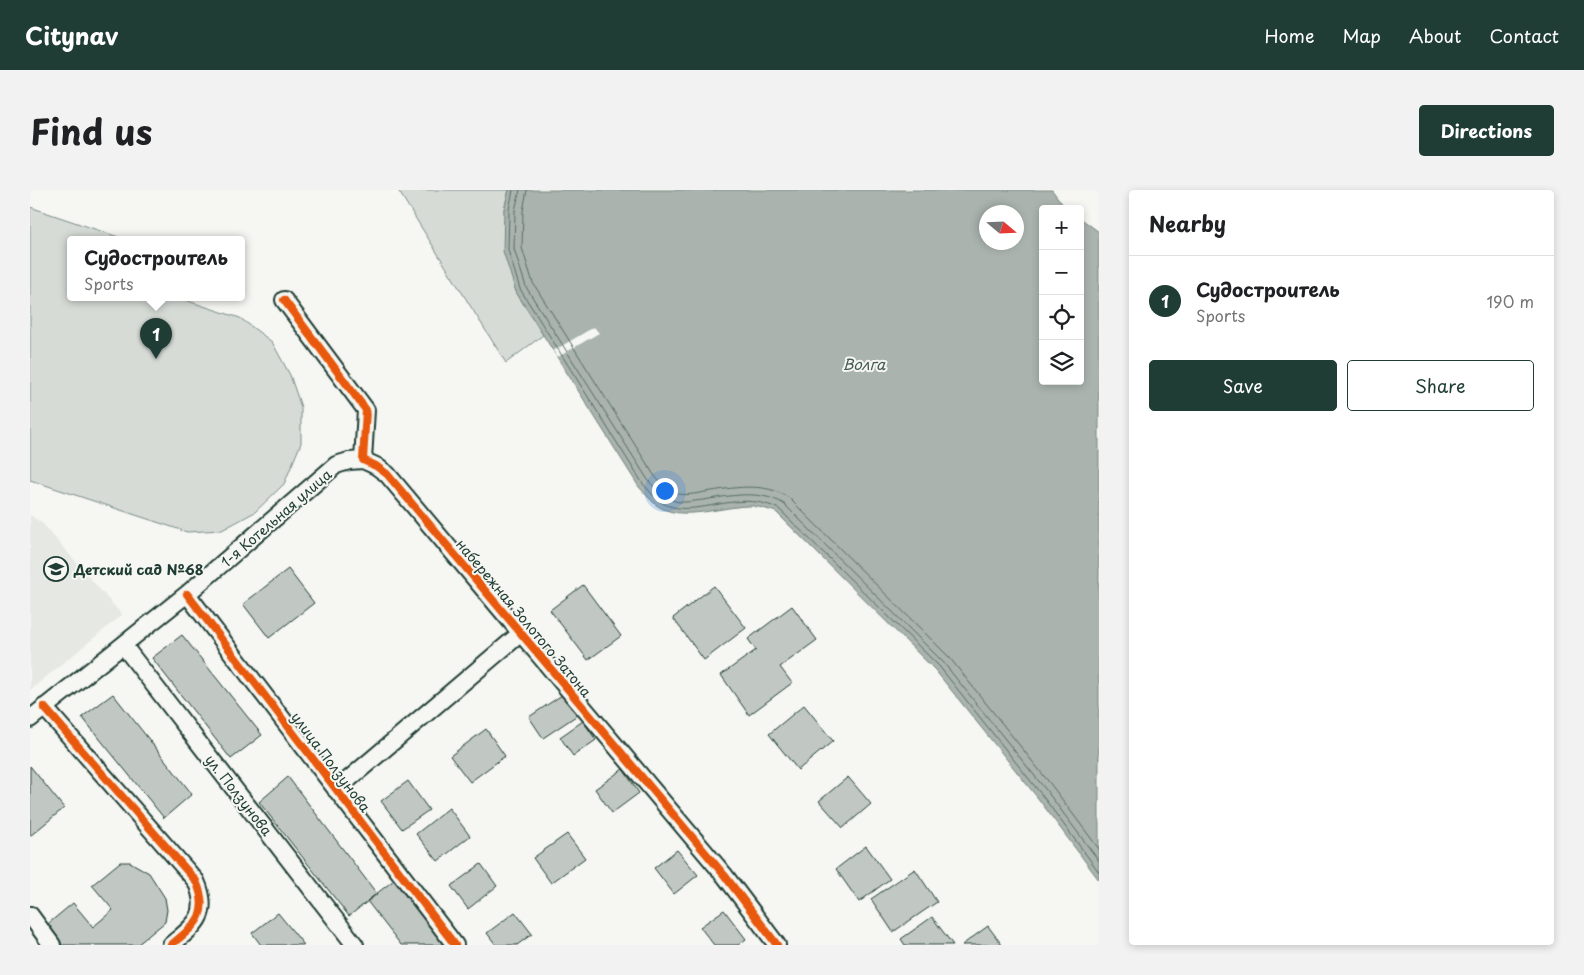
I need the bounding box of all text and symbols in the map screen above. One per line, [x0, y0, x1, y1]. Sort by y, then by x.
text: Citynav [25, 17, 118, 53]
text: Home [1264, 22, 1314, 49]
text: Map [1342, 22, 1381, 49]
text: About [1409, 22, 1461, 49]
text: Contact [1489, 22, 1559, 49]
text: Find us [30, 104, 152, 157]
button: Directions [1419, 105, 1554, 156]
north arrow [979, 205, 1024, 250]
map controls [1039, 205, 1084, 385]
button: + [1039, 205, 1084, 250]
text: Nearby [1149, 207, 1226, 239]
popup [67, 236, 245, 301]
text: Судостроитель [84, 243, 228, 271]
button: − [1039, 250, 1084, 295]
text: Sports [84, 271, 134, 295]
text: Судостроитель [1196, 275, 1340, 303]
text: 1 [1161, 289, 1169, 313]
text: 190 m [1486, 289, 1534, 313]
button: locate [1039, 295, 1084, 340]
text: Sports [1196, 303, 1245, 327]
pin: 1 [140, 318, 172, 359]
button: layers [1039, 340, 1084, 385]
water label: Волга [843, 352, 886, 375]
button: Save [1149, 360, 1337, 411]
button: Share [1347, 360, 1534, 411]
street label: 1-я Котельная улица [216, 464, 336, 572]
your location [652, 478, 678, 504]
street label: набережная Золотого Затона [451, 534, 597, 702]
school or university icon: Детский сад №68 [43, 556, 69, 582]
place label: Детский сад №68 [73, 559, 204, 580]
street label: улица Ползунова [286, 707, 376, 817]
street label: ул. Ползунова [200, 750, 278, 840]

